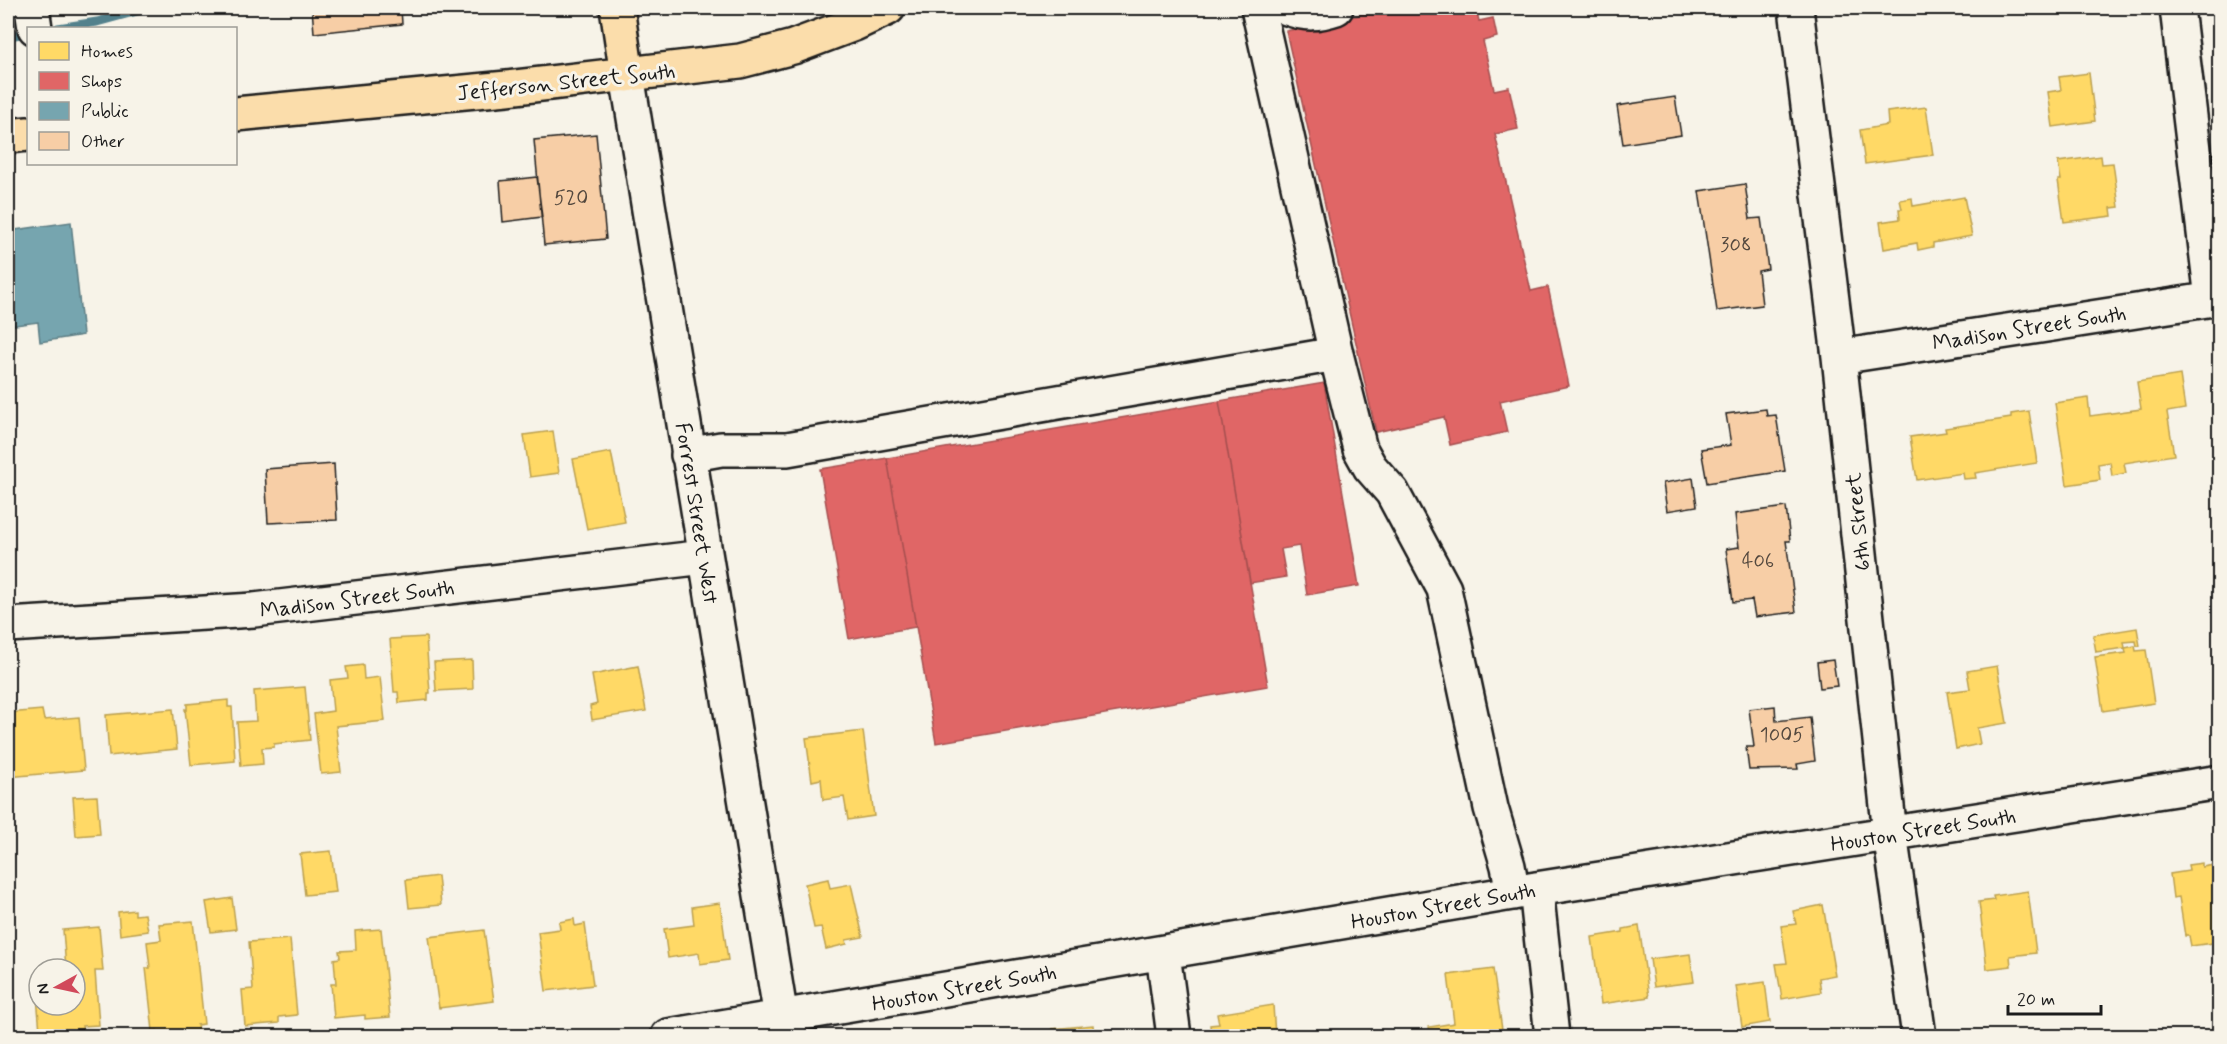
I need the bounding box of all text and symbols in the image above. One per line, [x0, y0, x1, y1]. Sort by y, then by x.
legend [27, 27, 237, 165]
text: Homes [81, 40, 133, 64]
street label: Jefferson Street South [456, 58, 677, 108]
text: Shops [81, 70, 122, 94]
text: Public [81, 100, 129, 124]
text: Other [81, 130, 125, 154]
house number: 520 [554, 185, 588, 212]
house number: 308 [1720, 232, 1752, 259]
street label: Madison Street South [1930, 300, 2128, 358]
street label: Forrest Street West [668, 421, 724, 606]
street label: 6th Street [1840, 471, 1878, 572]
house number: 406 [1742, 548, 1774, 575]
street label: Madison Street South [258, 574, 456, 626]
house number: 1005 [1760, 722, 1804, 749]
street label: Houston Street South [1829, 803, 2018, 859]
street label: Houston Street South [1349, 877, 1538, 937]
north arrow [27, 957, 87, 1017]
street label: Houston Street South [870, 959, 1059, 1019]
scale bar [2008, 978, 2101, 1016]
text: N [32, 982, 55, 996]
text: 20 m [2017, 988, 2055, 1012]

